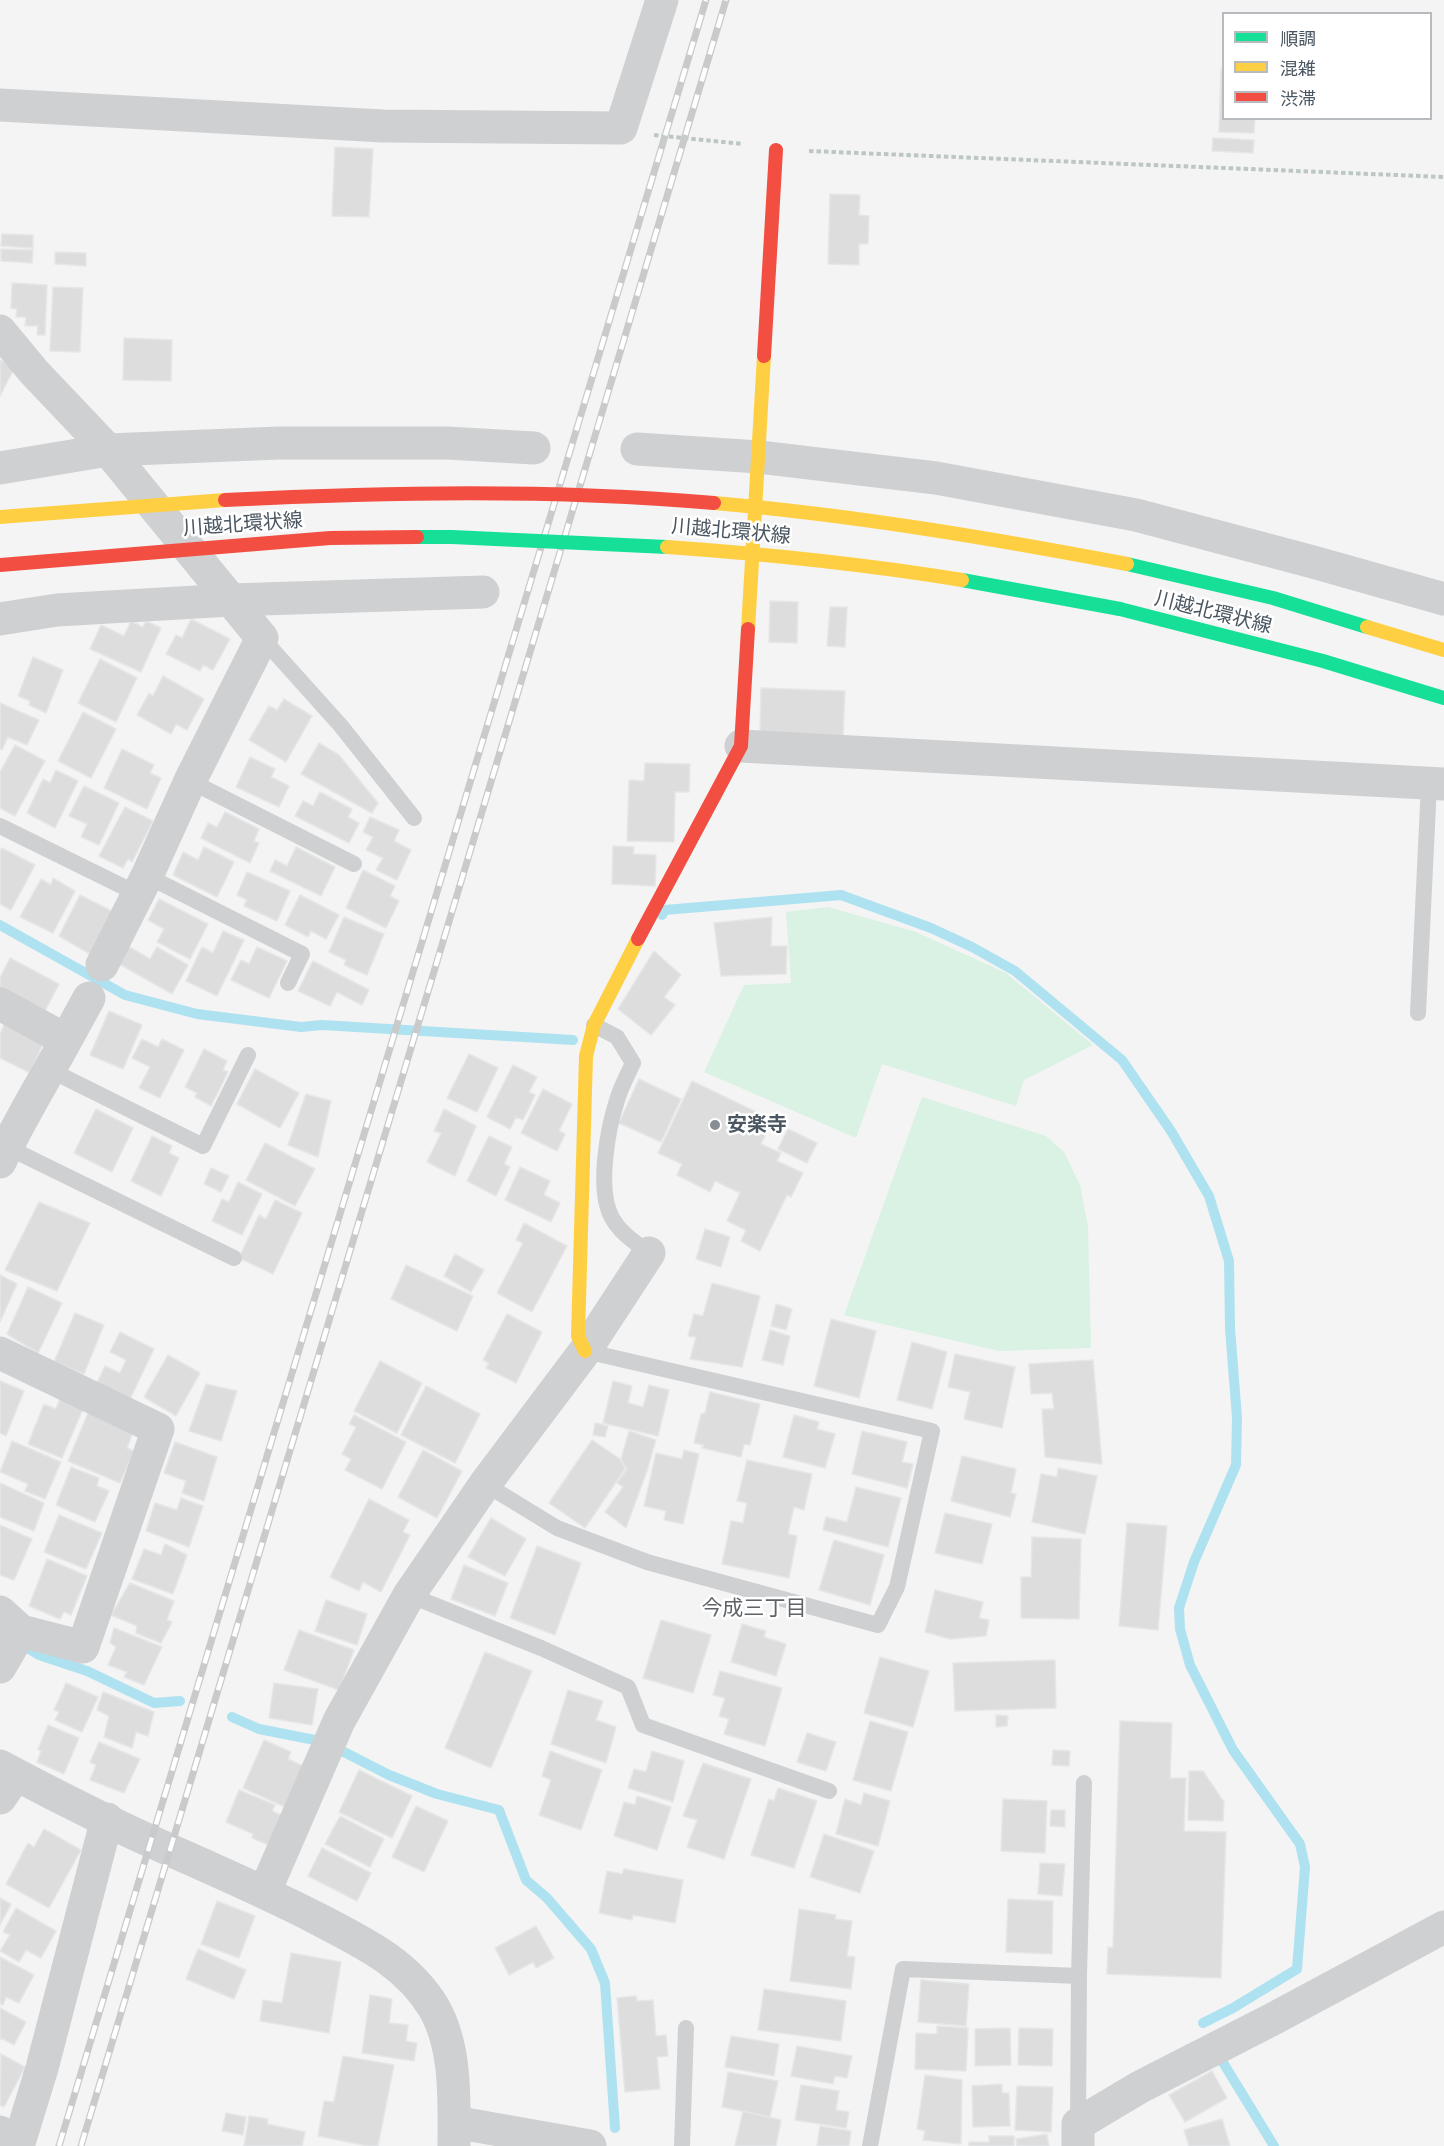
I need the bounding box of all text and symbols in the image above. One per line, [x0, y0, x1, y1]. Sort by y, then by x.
legend [1222, 12, 1432, 120]
text: 順調 [1280, 28, 1316, 50]
text: 混雑 [1280, 58, 1316, 80]
text: 渋滞 [1280, 88, 1316, 110]
street label: 川越北環状線 [182, 509, 304, 541]
street label: 川越北環状線 [670, 515, 792, 549]
street label: 川越北環状線 [1152, 587, 1274, 639]
place label: 安楽寺 [727, 1113, 787, 1137]
marker: 安楽寺 [708, 1118, 722, 1132]
district label: 今成三丁目 [702, 1596, 806, 1622]

